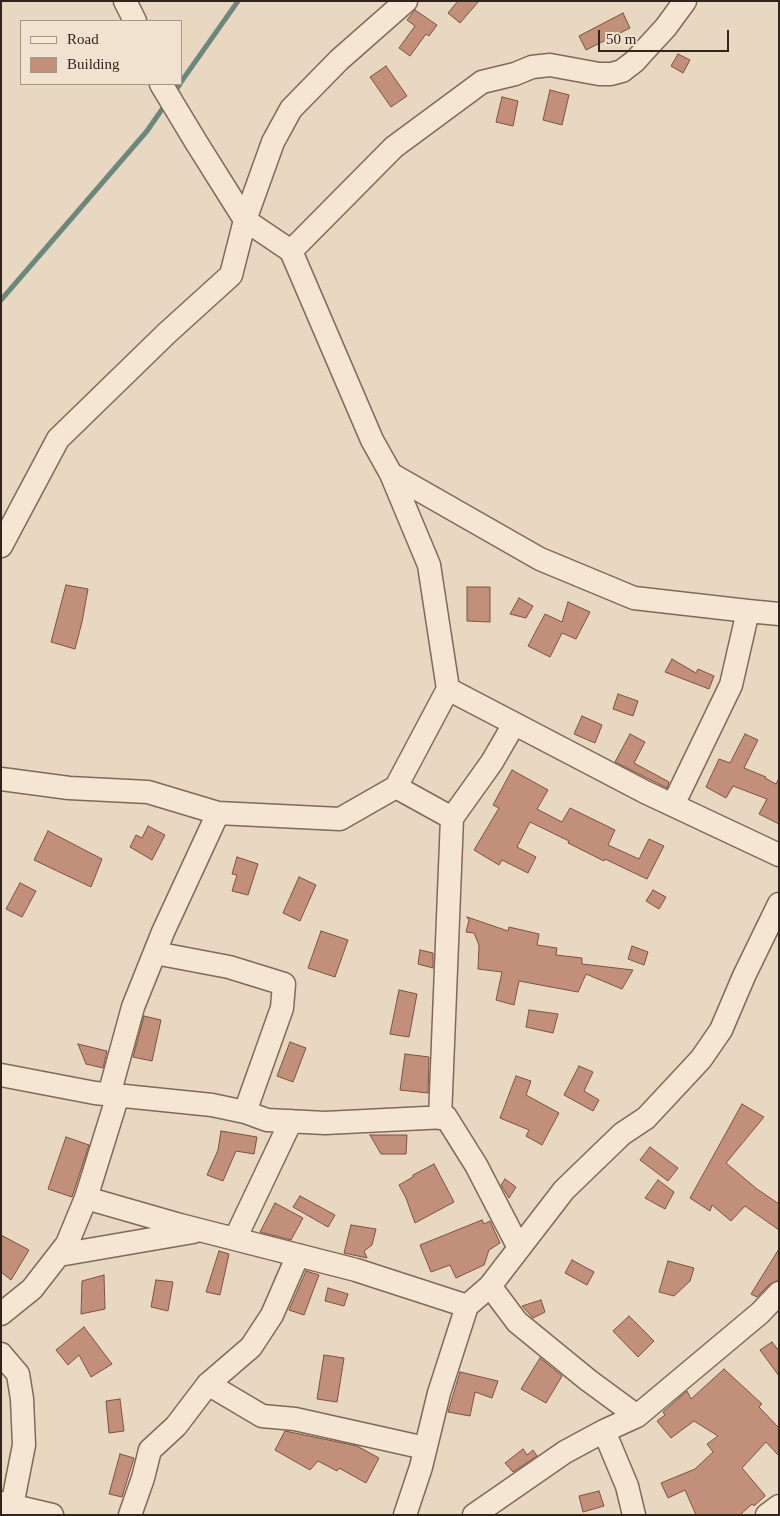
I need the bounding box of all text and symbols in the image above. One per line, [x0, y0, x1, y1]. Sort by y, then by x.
legend [20, 20, 182, 85]
scale bar [600, 20, 731, 52]
text: Road [67, 31, 99, 47]
text: 50 m [606, 31, 636, 47]
text: Building [67, 56, 120, 72]

